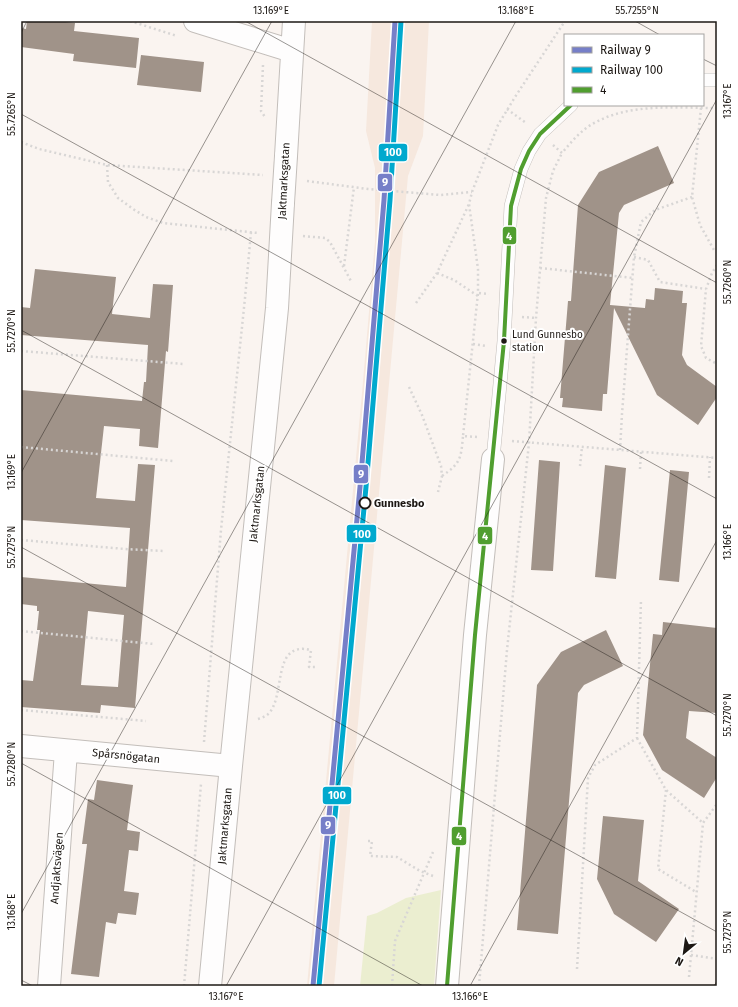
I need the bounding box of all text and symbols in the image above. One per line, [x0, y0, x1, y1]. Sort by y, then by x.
text: 13.169°E [253, 5, 289, 17]
text: 13.168°E [498, 5, 534, 17]
text: 55.7255°N [615, 5, 659, 17]
legend [564, 34, 704, 106]
text: Railway 9 [600, 43, 651, 57]
text: Railway 100 [600, 63, 663, 77]
text: 4 [600, 83, 607, 97]
text: 13.167°E [722, 83, 734, 119]
text: 55.7265°N [6, 92, 18, 136]
street label: Jaktmarksgatan [275, 142, 293, 220]
line badge: 100 [378, 143, 408, 162]
text: 100 [384, 146, 403, 159]
line badge: 9 [377, 173, 393, 192]
text: 9 [382, 176, 388, 189]
line badge: 4 [502, 226, 517, 245]
text: 4 [506, 230, 512, 243]
text: 55.7260°N [722, 260, 734, 304]
text: 55.7270°N [6, 309, 18, 353]
place label: Lund Gunnesbo station [512, 329, 583, 354]
marker: Lund Gunnesbo station [499, 336, 509, 346]
text: 13.169°E [6, 454, 18, 490]
line badge: 9 [353, 464, 369, 484]
street label: Jaktmarksgatan [247, 465, 267, 543]
text: 9 [358, 468, 364, 481]
marker: Gunnesbo [358, 496, 372, 510]
place label: Gunnesbo [374, 497, 425, 510]
line badge: 100 [346, 524, 377, 543]
text: 13.166°E [722, 524, 734, 560]
text: 55.7275°N [6, 526, 18, 568]
line badge: 4 [477, 526, 493, 545]
text: 100 [353, 528, 372, 541]
text: 4 [482, 530, 488, 543]
text: 55.7270°N [722, 693, 734, 737]
text: 55.7280°N [6, 742, 18, 786]
street label: Spårsnögatan [91, 746, 161, 766]
line badge: 100 [322, 786, 352, 805]
street label: Jaktmarksgatan [215, 787, 235, 865]
text: 100 [328, 789, 347, 802]
line badge: 9 [320, 816, 336, 835]
text: 9 [325, 819, 331, 832]
line badge: 4 [451, 826, 467, 846]
text: 4 [456, 830, 462, 843]
street label: Andjaktsvägen [48, 832, 66, 904]
text: 13.168°E [6, 894, 18, 930]
text: 55.7275°N [722, 911, 734, 953]
north arrow [664, 933, 704, 973]
text: N [673, 954, 686, 969]
text: 13.167°E [208, 991, 244, 1003]
text: 13.166°E [452, 991, 488, 1003]

